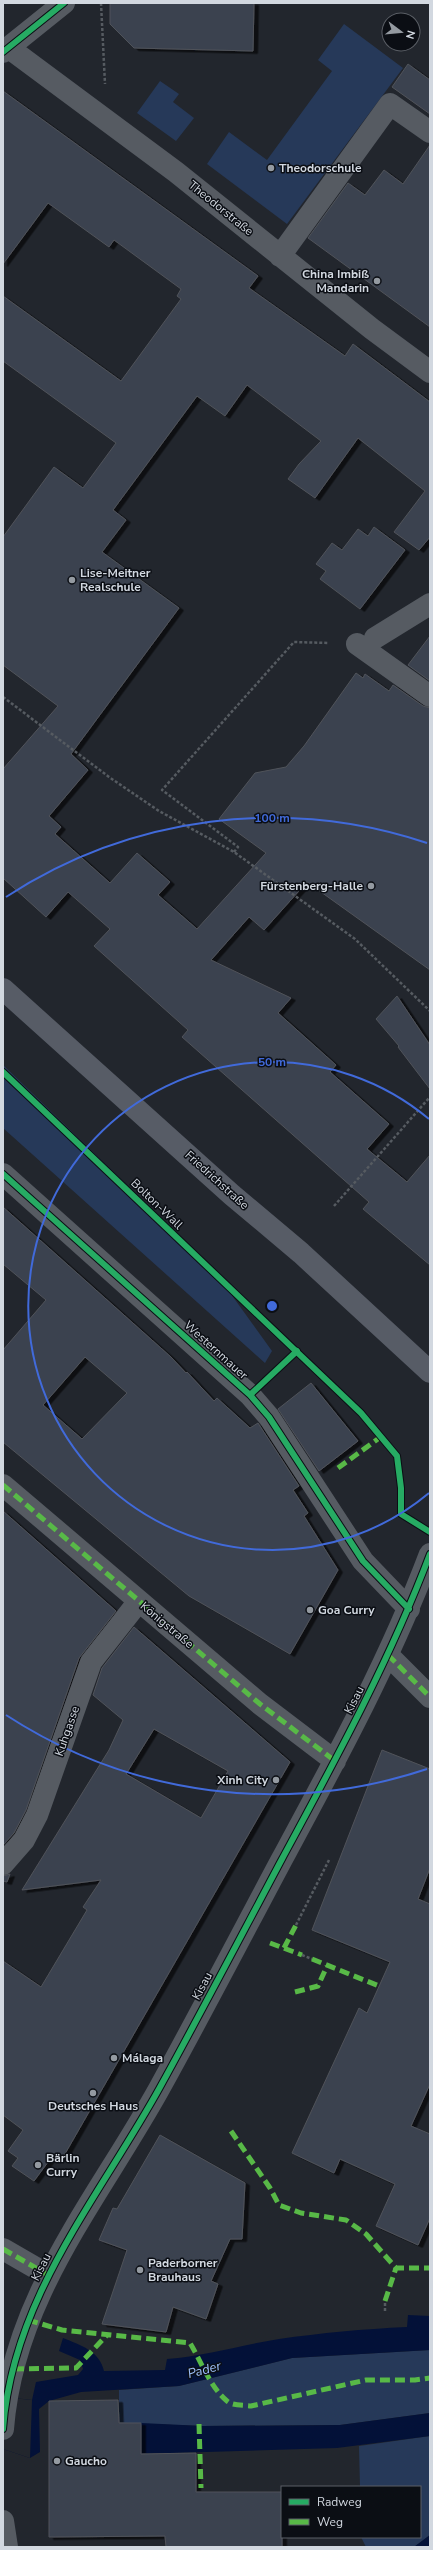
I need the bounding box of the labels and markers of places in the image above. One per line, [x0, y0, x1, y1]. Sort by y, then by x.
place label: Theodorschule [279, 160, 362, 176]
marker: Theodorschule [266, 163, 276, 173]
place label: China Imbiß Mandarin [302, 266, 369, 296]
marker: China Imbiß Mandarin [372, 276, 382, 286]
place label: Lise-Meitner Realschule [80, 565, 151, 595]
marker: Lise-Meitner Realschule [67, 575, 77, 585]
place label: Fürstenberg-Halle [260, 878, 363, 894]
marker: Fürstenberg-Halle [366, 881, 376, 891]
centre of rings [265, 1299, 279, 1313]
place label: Goa Curry [318, 1602, 375, 1618]
marker: Goa Curry [305, 1605, 315, 1615]
place label: Xinh City [216, 1772, 269, 1788]
marker: Xinh City [271, 1775, 281, 1785]
place label: Málaga [122, 2050, 163, 2066]
marker: Málaga [109, 2053, 119, 2063]
marker: Deutsches Haus [88, 2088, 98, 2098]
place label: Deutsches Haus [48, 2098, 138, 2114]
place label: Bärlin Curry [46, 2150, 79, 2180]
marker: Bärlin Curry [33, 2160, 43, 2170]
place label: Paderborner Brauhaus [148, 2255, 218, 2285]
marker: Paderborner Brauhaus [135, 2265, 145, 2275]
place label: Gaucho [65, 2453, 107, 2469]
marker: Gaucho [52, 2456, 62, 2466]

